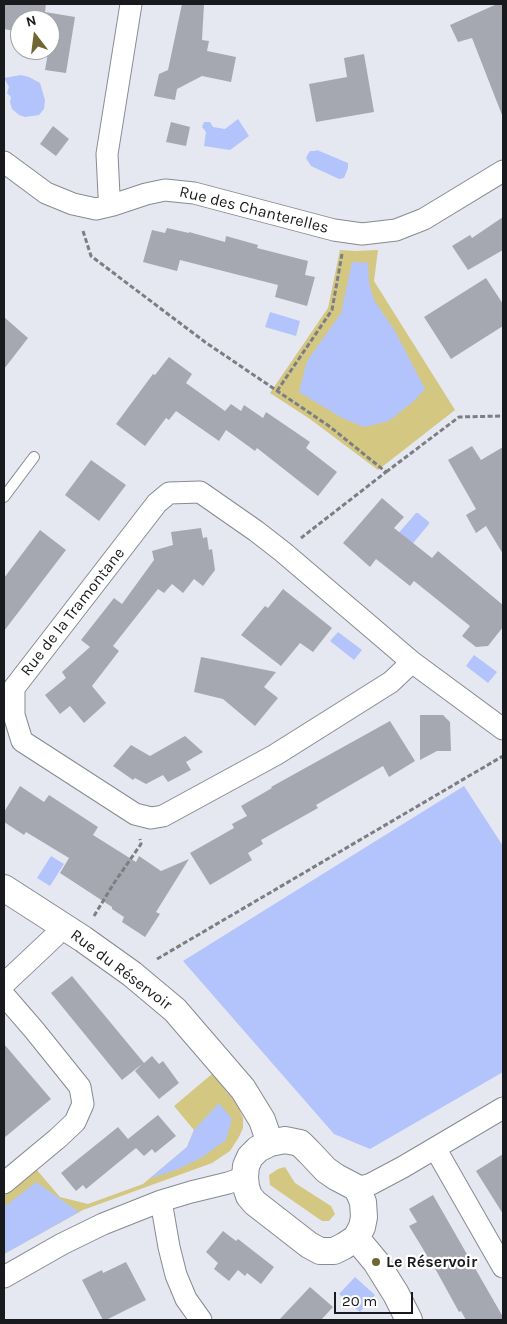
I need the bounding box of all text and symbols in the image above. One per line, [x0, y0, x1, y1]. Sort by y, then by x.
north arrow [10, 10, 60, 60]
text: N [24, 11, 38, 31]
street label: Rue des Chanterelles [177, 182, 331, 238]
street label: Rue de la Tramontane [17, 544, 129, 680]
street label: Rue du Réservoir [66, 926, 176, 1014]
place label: Le Réservoir [386, 1252, 477, 1272]
marker: Le Réservoir [370, 1256, 382, 1268]
scale bar [337, 1282, 416, 1314]
text: 20 m [342, 1292, 377, 1310]

